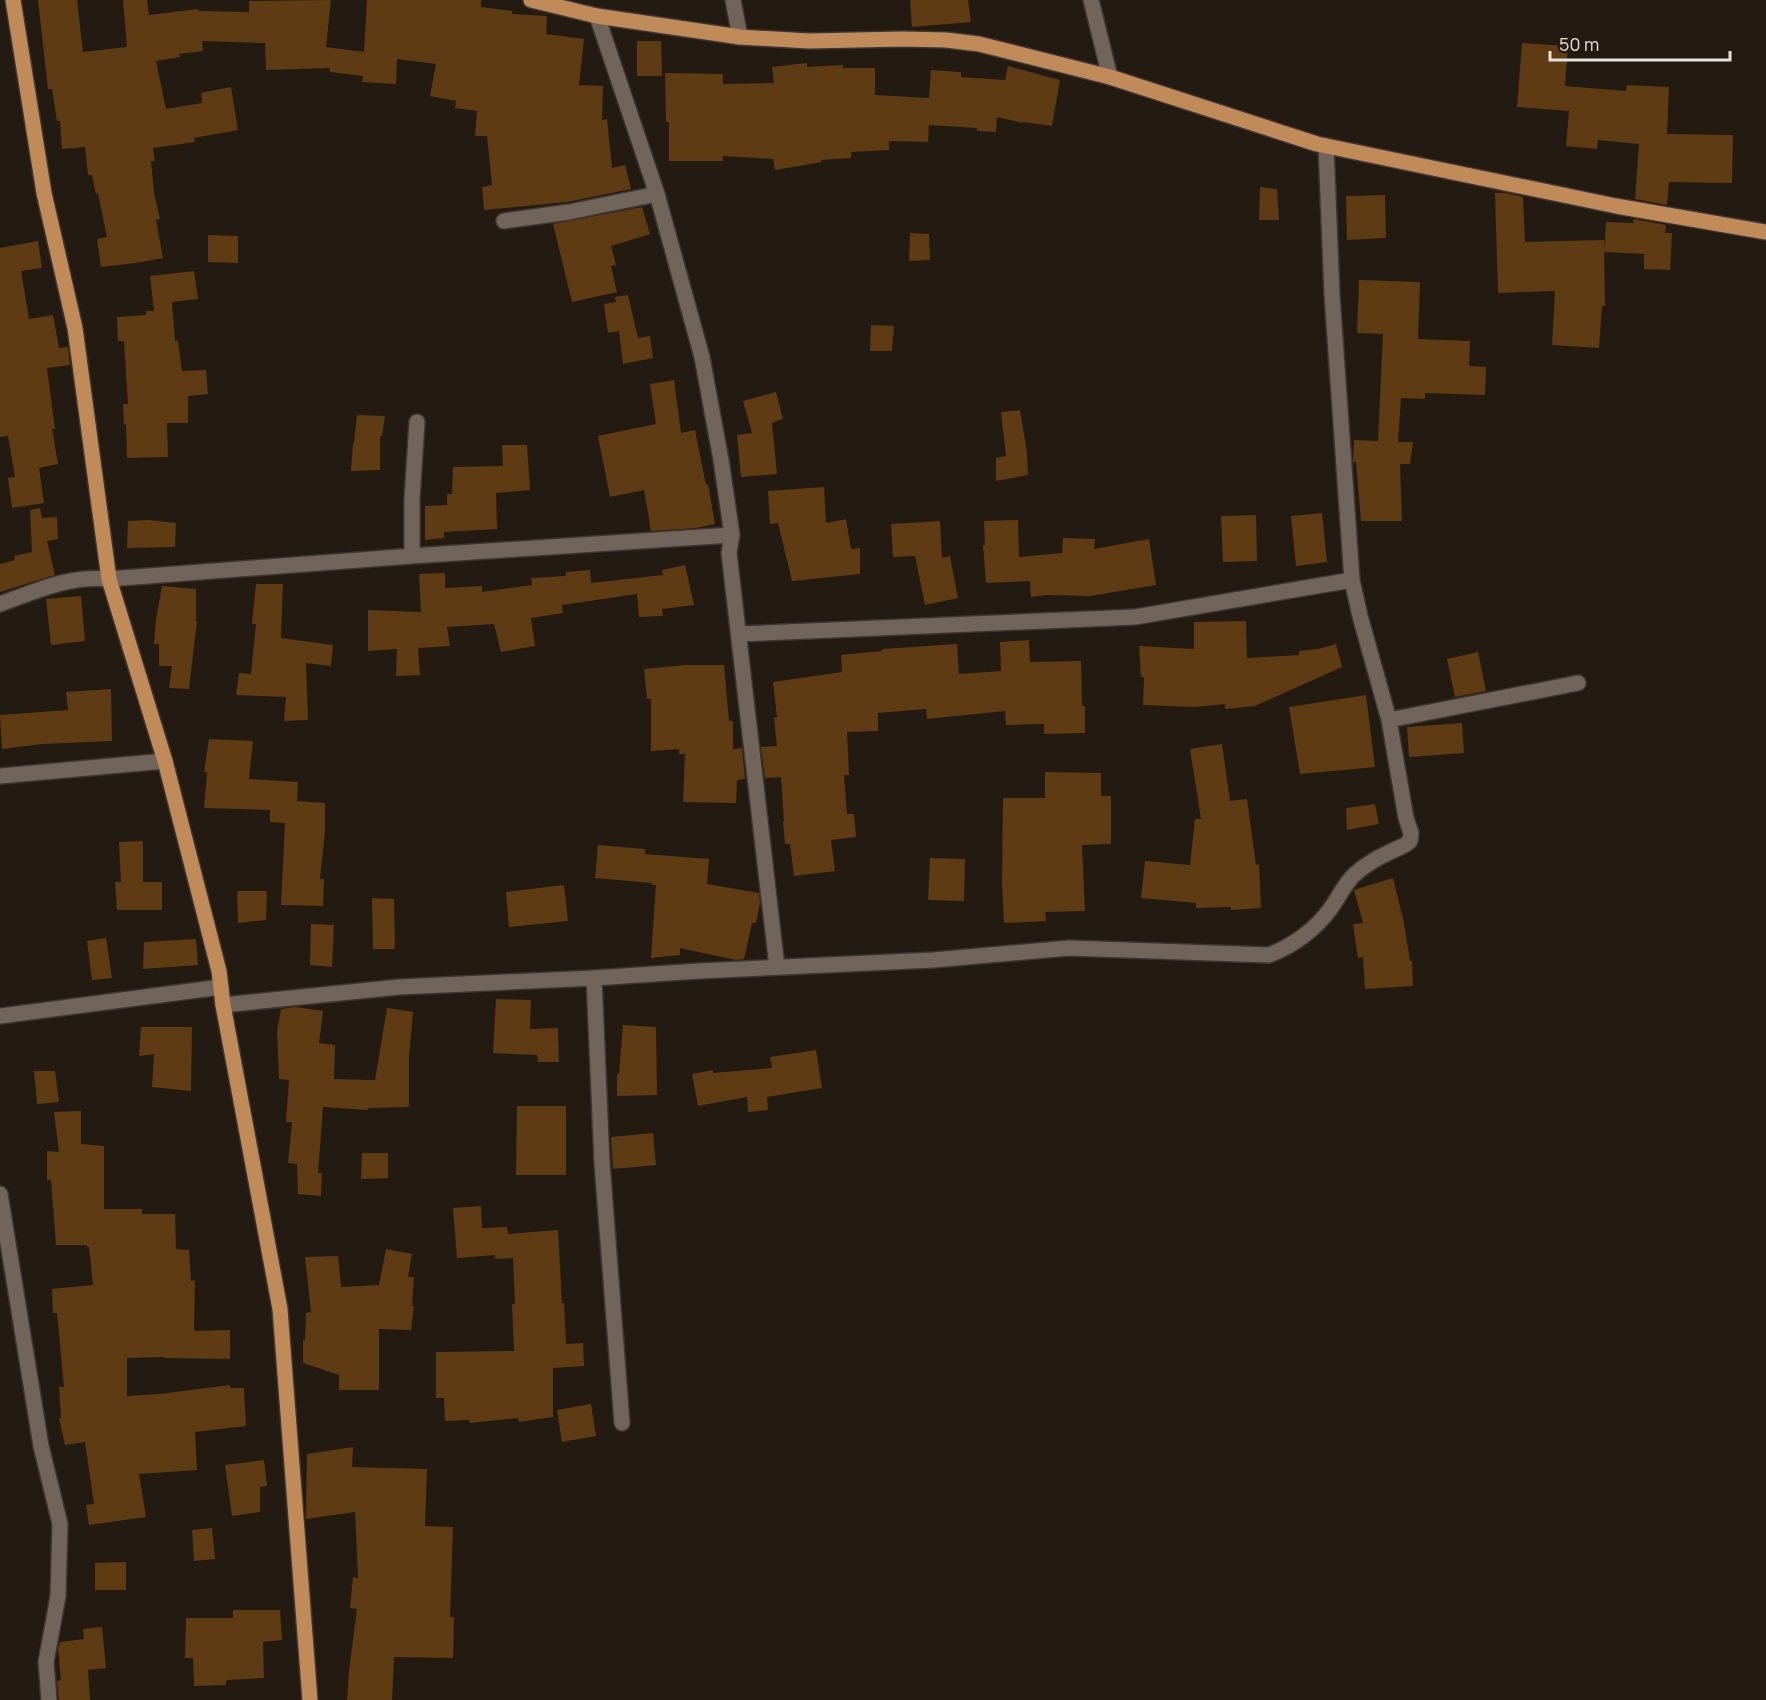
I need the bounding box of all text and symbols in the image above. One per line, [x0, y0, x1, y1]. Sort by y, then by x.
scale bar [1550, 24, 1730, 62]
text: 50 m [1559, 32, 1599, 56]

